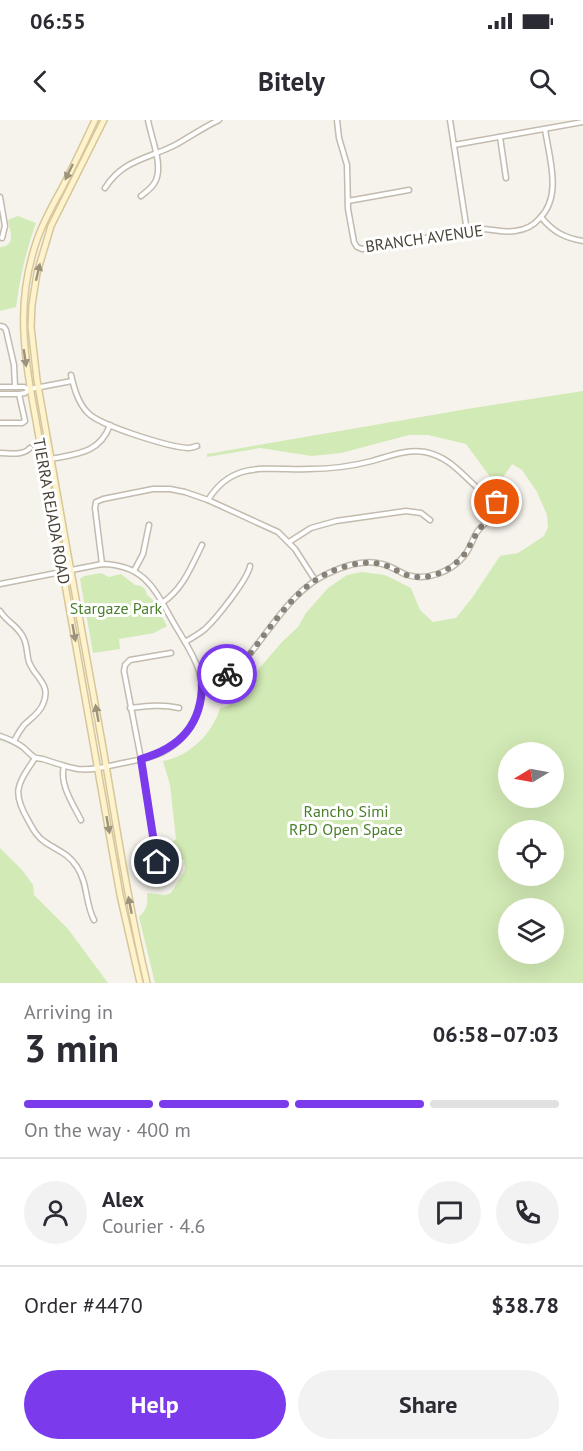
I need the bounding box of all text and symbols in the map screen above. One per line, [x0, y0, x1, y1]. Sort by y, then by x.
text: 06:55 [30, 7, 86, 35]
text: Bitely [258, 64, 325, 98]
icon: back [24, 65, 57, 98]
icon: search [526, 65, 559, 98]
one-way arrow [65, 164, 74, 181]
street label: BRANCH AVENUE [364, 220, 484, 256]
one-way arrow [33, 263, 43, 282]
one-way arrow [21, 349, 30, 368]
street label: TIERRA REJADA ROAD [29, 436, 75, 586]
pin [471, 476, 522, 527]
icon: bag [480, 485, 513, 518]
park label: Stargaze Park [70, 598, 163, 618]
one-way arrow [70, 624, 79, 643]
courier [197, 644, 257, 704]
icon: bike [211, 658, 244, 691]
one-way arrow [92, 704, 101, 723]
north arrow [498, 742, 564, 808]
map controls [498, 742, 564, 964]
park label: Rancho Simi RPD Open Space [289, 801, 403, 839]
one-way arrow [104, 816, 113, 835]
button: locate [498, 820, 564, 886]
pin [131, 836, 182, 887]
icon: home [140, 845, 173, 878]
one-way arrow [125, 896, 134, 915]
button: layers [498, 898, 564, 964]
text: Arriving in [24, 999, 113, 1025]
text: 06:58–07:03 [433, 1020, 559, 1048]
text: 3 min [24, 1022, 119, 1073]
text: On the way · 400 m [24, 1117, 191, 1143]
button: person [24, 1181, 87, 1244]
button: chat [418, 1181, 481, 1244]
button: phone [496, 1181, 559, 1244]
text: Alex [102, 1185, 144, 1213]
text: Courier · 4.6 [102, 1213, 205, 1239]
text: Order #4470 [24, 1291, 143, 1319]
text: $38.78 [491, 1291, 559, 1319]
button: Help [24, 1370, 286, 1439]
button: Share [298, 1370, 559, 1439]

